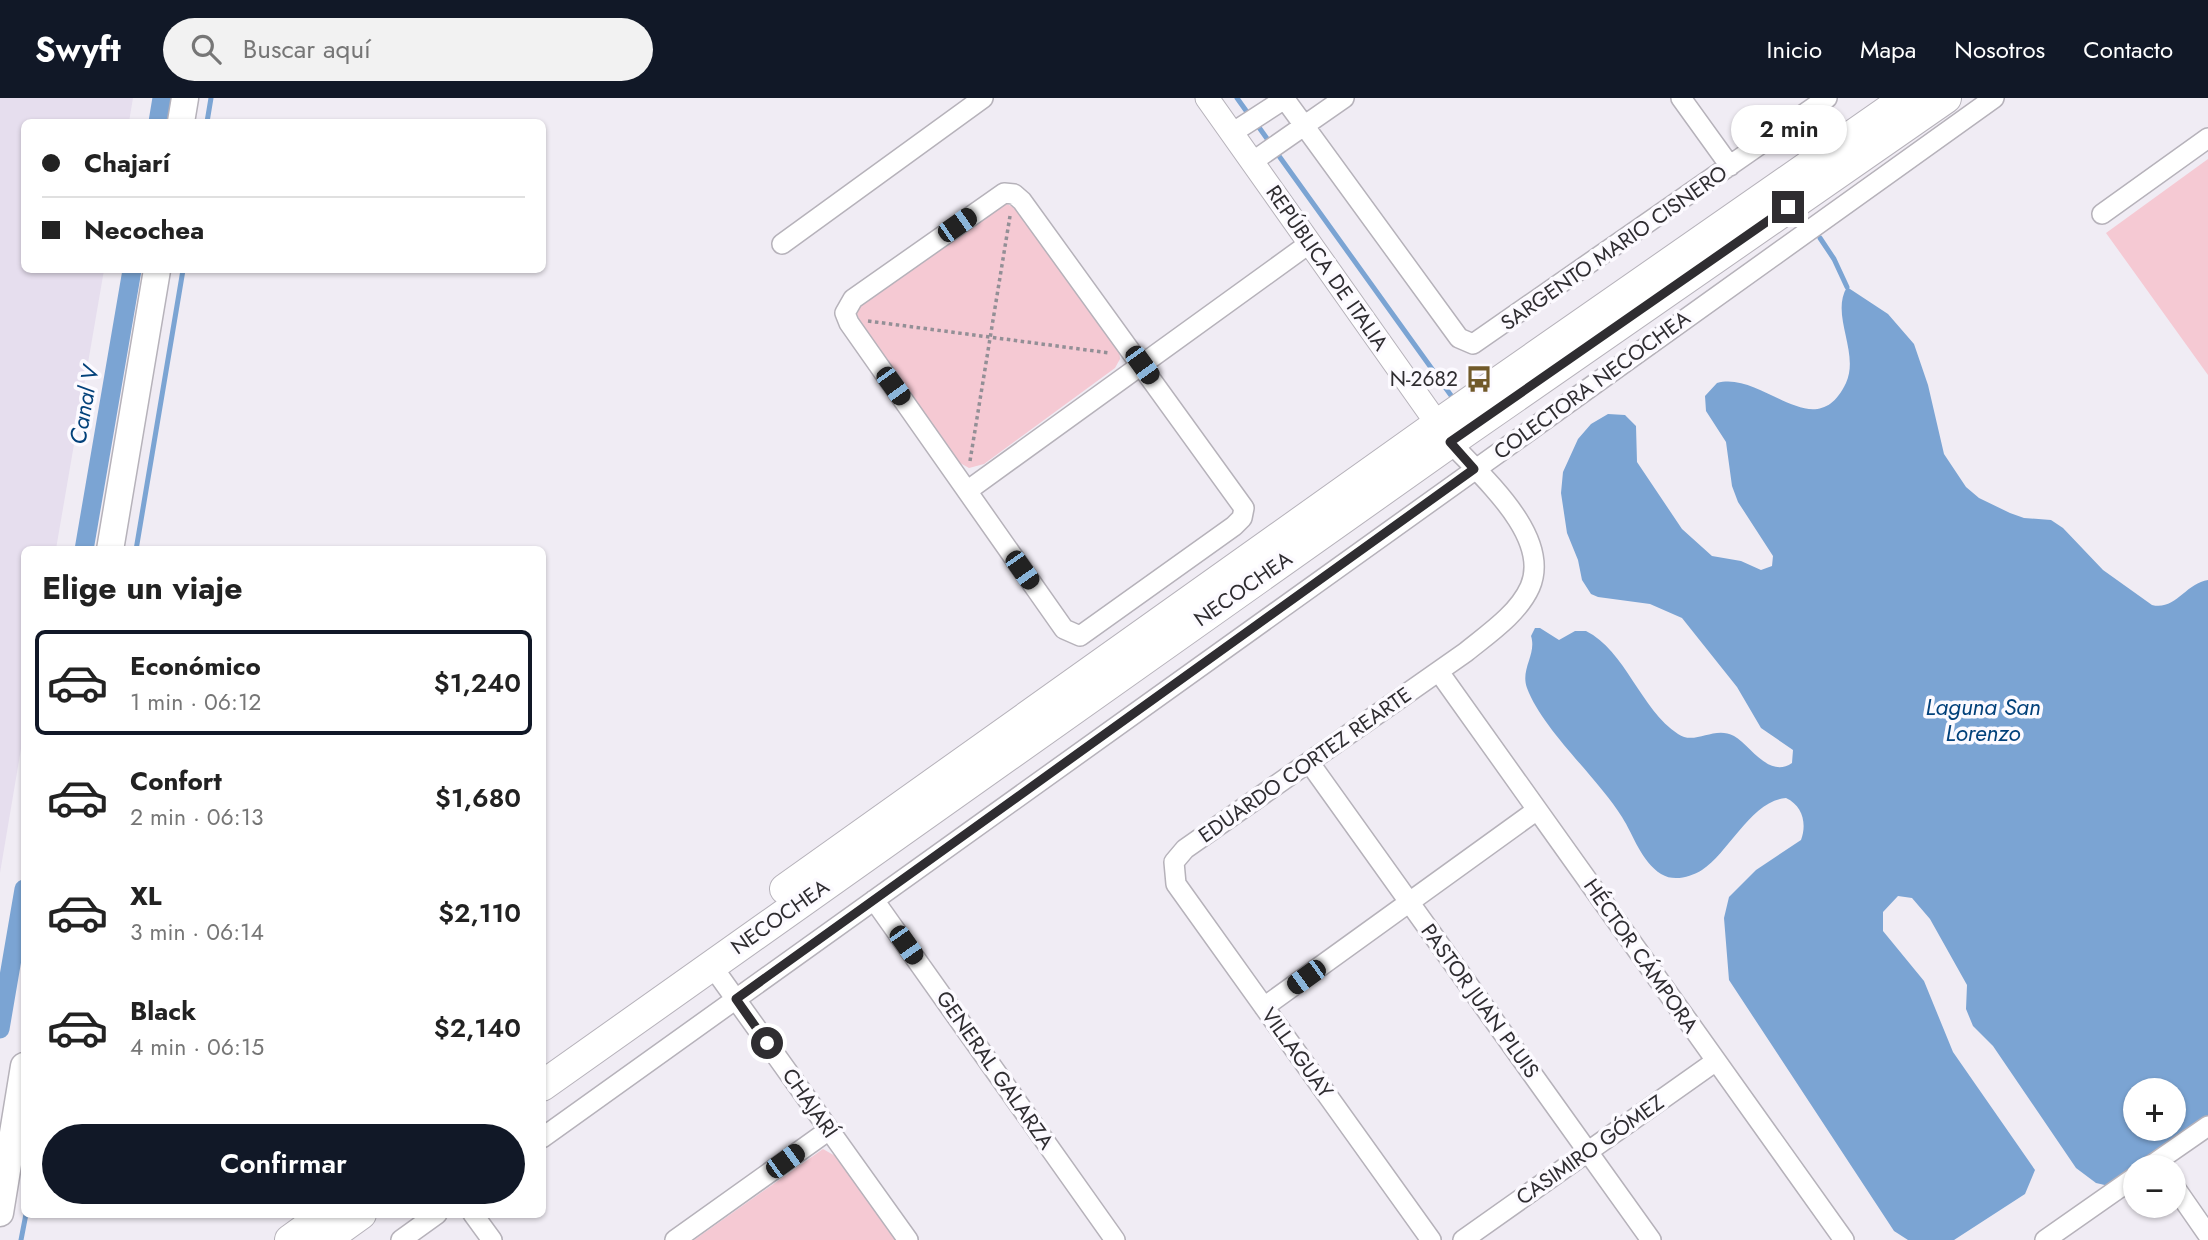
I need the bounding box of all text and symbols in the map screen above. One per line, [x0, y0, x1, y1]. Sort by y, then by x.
search box [163, 18, 653, 81]
text: Swyft [35, 26, 121, 73]
icon: search [187, 30, 225, 68]
text: Buscar aquí [243, 30, 371, 68]
text: Inicio [1767, 32, 1822, 67]
text: Mapa [1860, 32, 1916, 67]
text: Nosotros [1954, 32, 2045, 67]
text: Contacto [2083, 32, 2173, 67]
callout: 2 min [1730, 105, 1846, 154]
text: 2 min [1759, 112, 1819, 146]
text: Chajarí [84, 144, 170, 182]
street label: SARGENTO MARIO CISNERO [1495, 158, 1733, 338]
street label: REPÚBLICA DE ITALIA [1259, 179, 1396, 357]
route end [1772, 191, 1804, 223]
car [934, 204, 981, 246]
text: Necochea [84, 211, 204, 249]
street label: COLECTORA NECOCHEA [1487, 303, 1697, 467]
car [1122, 342, 1163, 388]
water label: Canal V [60, 361, 108, 447]
car [873, 363, 914, 409]
place label: N-2682 [1390, 364, 1458, 394]
bus stop icon: N-2682 [1464, 364, 1494, 394]
street label: NECOCHEA [1188, 544, 1298, 634]
car [1002, 547, 1043, 593]
text: Elige un viaje [42, 565, 243, 611]
text: Económico [130, 647, 261, 685]
icon: car [46, 651, 109, 714]
text: $1,240 [434, 664, 521, 702]
street label: EDUARDO CORTEZ REARTE [1192, 680, 1418, 850]
text: 1 min · 06:12 [130, 685, 261, 719]
water label: Laguna San Lorenzo [1925, 690, 2041, 750]
text: Confort [130, 762, 222, 800]
icon: car [46, 766, 109, 829]
text: $1,680 [435, 779, 521, 817]
text: 2 min · 06:13 [130, 800, 264, 834]
street label: NECOCHEA [725, 872, 835, 962]
street label: HÉCTOR CÁMPORA [1576, 873, 1706, 1039]
text: XL [130, 877, 162, 915]
icon: car [46, 881, 109, 944]
text: $2,110 [438, 894, 521, 932]
text: 3 min · 06:14 [130, 915, 264, 949]
street label: PASTOR JUAN PLUIS [1414, 918, 1546, 1084]
car [886, 922, 927, 968]
car [1283, 956, 1330, 998]
street label: GENERAL GALARZA [929, 985, 1061, 1156]
text: Black [130, 992, 196, 1030]
icon: car [46, 996, 109, 1059]
street label: VILLAGUAY [1254, 1002, 1340, 1105]
text: $2,140 [434, 1009, 521, 1047]
route start [751, 1027, 783, 1059]
text: 4 min · 06:15 [130, 1030, 264, 1064]
street label: CHAJARÍ [775, 1062, 845, 1145]
map controls [2123, 1078, 2186, 1218]
button: + [2123, 1078, 2186, 1141]
street label: CASIMIRO GÓMEZ [1510, 1087, 1670, 1212]
button: Confirmar [42, 1124, 525, 1204]
car [762, 1140, 809, 1182]
button: − [2123, 1155, 2186, 1218]

